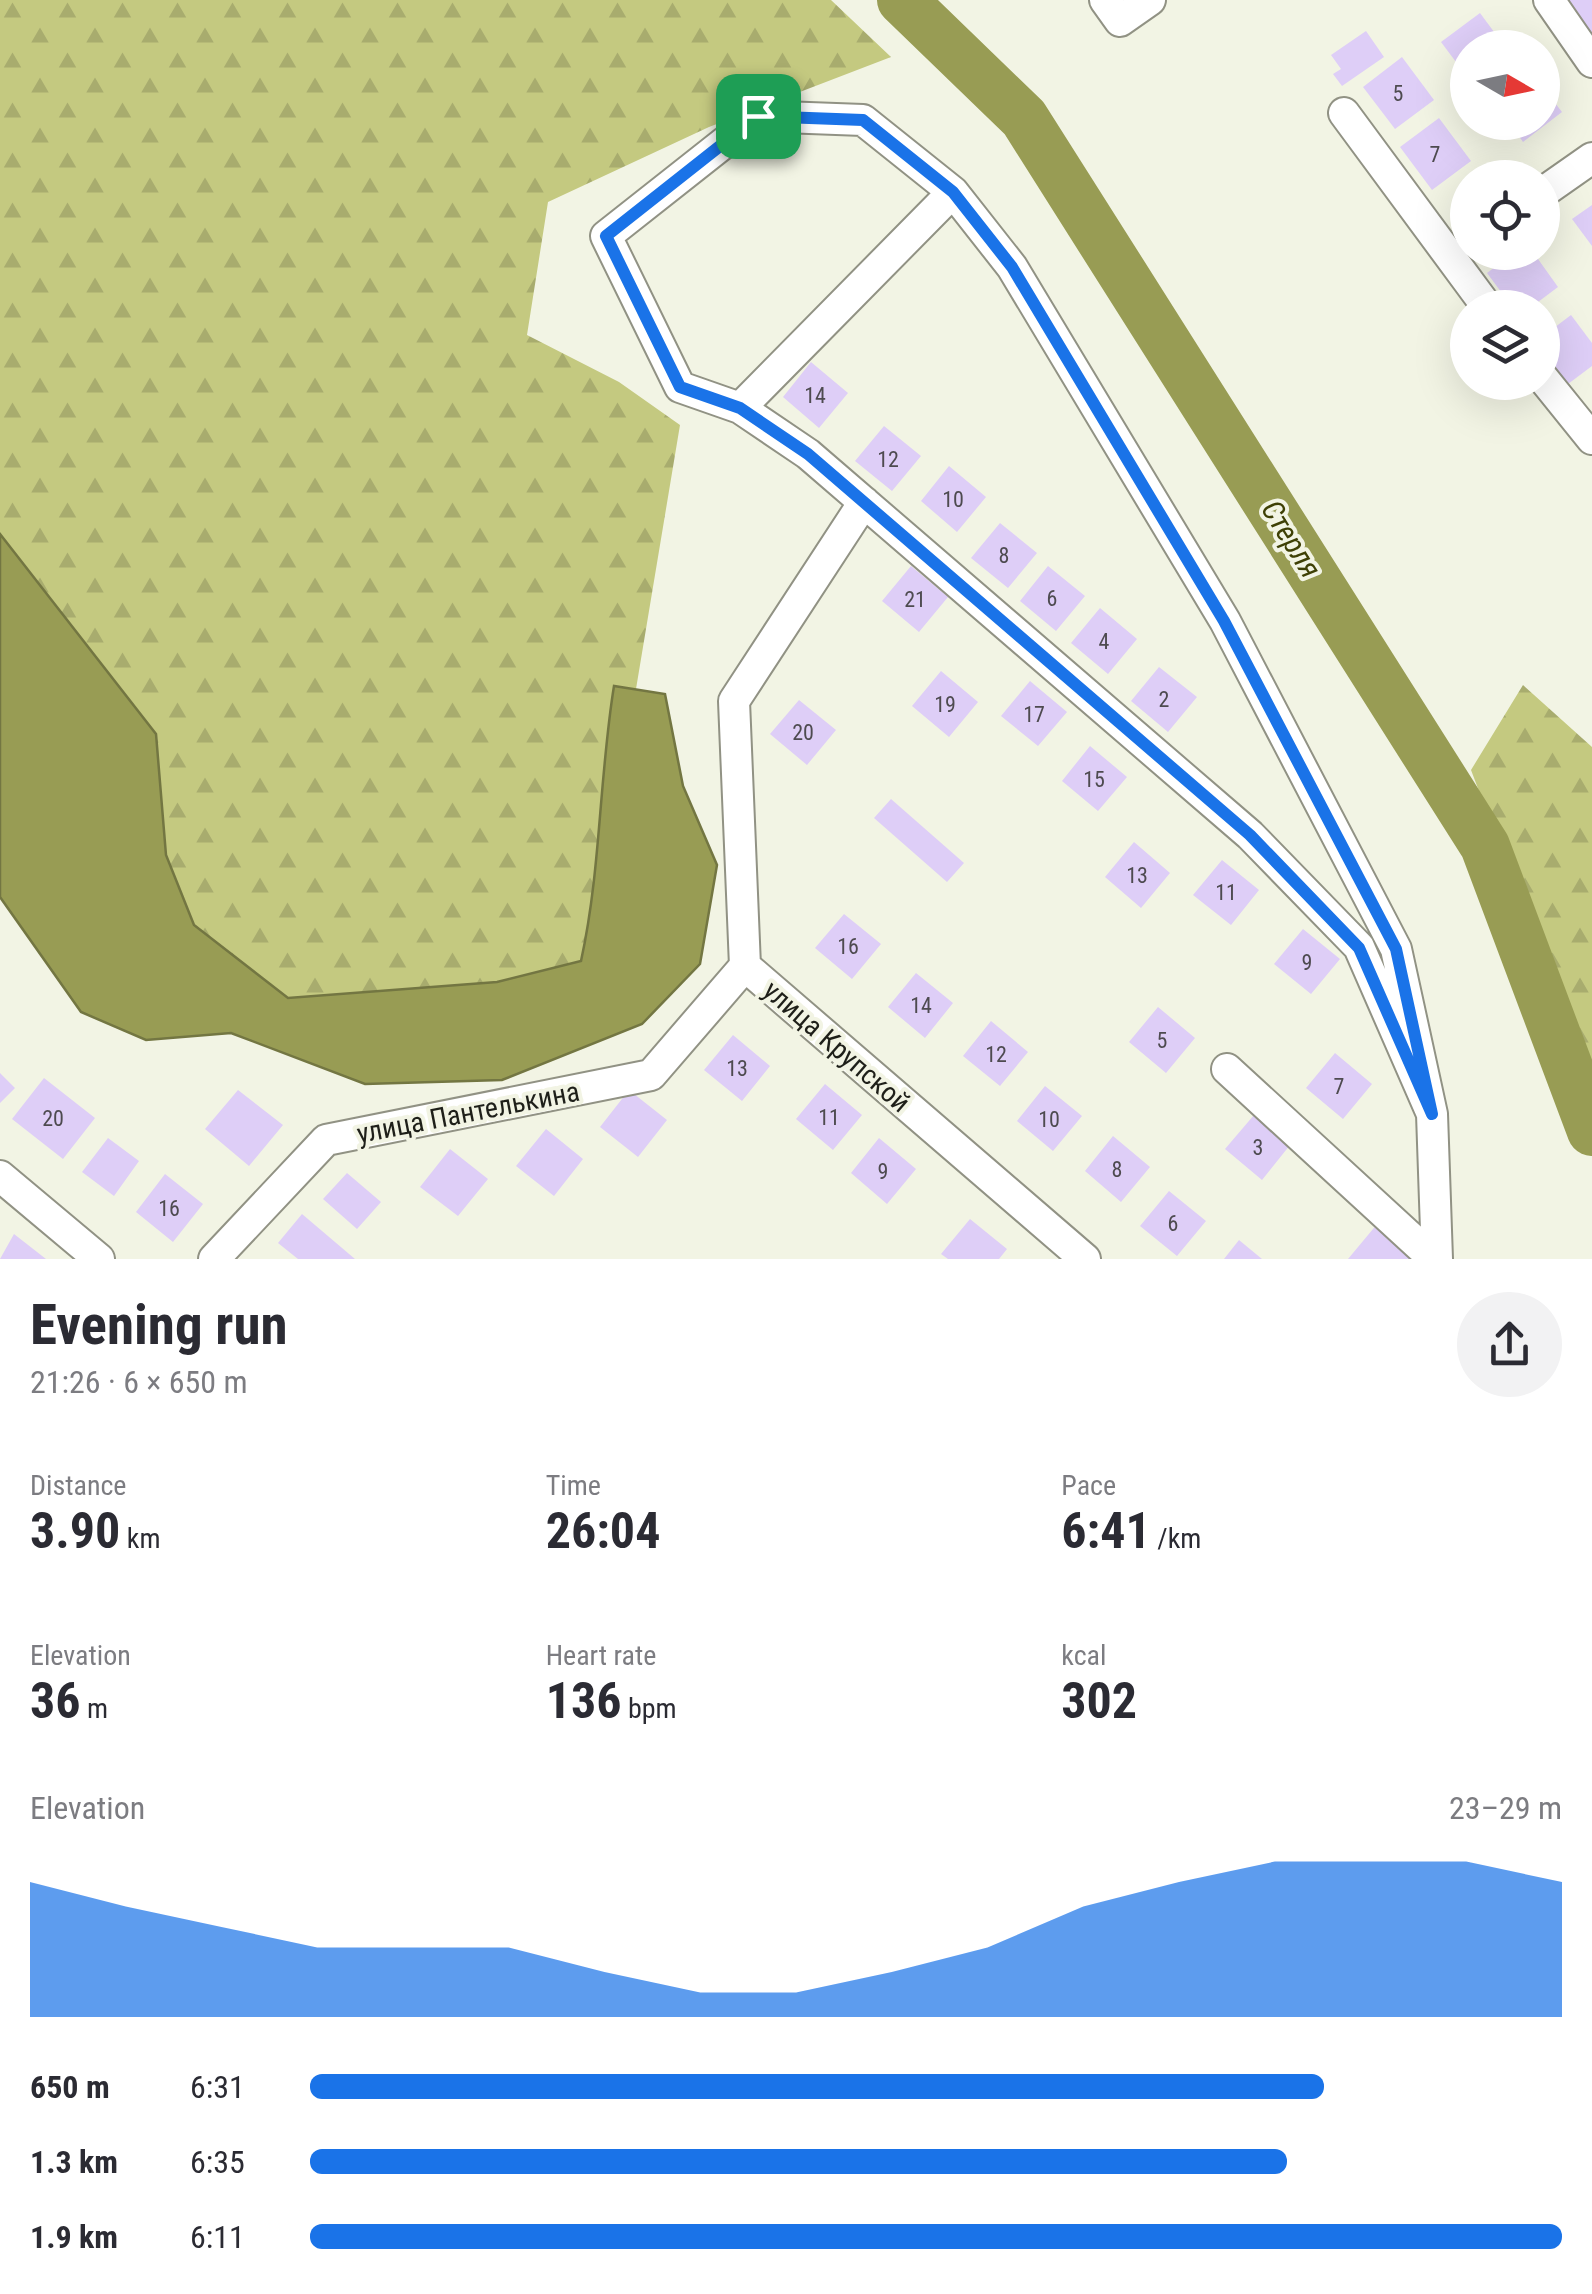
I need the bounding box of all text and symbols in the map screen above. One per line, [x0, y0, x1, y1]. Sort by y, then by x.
north arrow [1450, 30, 1560, 140]
map controls [1450, 30, 1560, 400]
pin [716, 74, 801, 159]
house number: 5 [1393, 81, 1403, 106]
icon: arrive [731, 89, 786, 144]
house number: 7 [1430, 142, 1440, 167]
button: locate [1450, 160, 1560, 270]
button: layers [1450, 290, 1560, 400]
house number: 14 [804, 383, 826, 408]
house number: 12 [877, 447, 899, 472]
house number: 10 [942, 487, 964, 512]
water label: Стерля [1254, 494, 1329, 584]
house number: 8 [999, 543, 1009, 568]
house number: 6 [1047, 586, 1057, 611]
house number: 21 [904, 587, 926, 612]
house number: 4 [1099, 629, 1110, 654]
house number: 2 [1159, 687, 1169, 712]
house number: 19 [934, 692, 956, 717]
house number: 17 [1023, 702, 1045, 727]
house number: 20 [792, 720, 814, 745]
house number: 15 [1083, 767, 1105, 792]
house number: 13 [1126, 863, 1148, 888]
house number: 11 [1215, 880, 1237, 905]
house number: 16 [837, 934, 859, 959]
house number: 9 [1302, 950, 1312, 975]
street label: улица Крупской [757, 974, 917, 1119]
house number: 14 [910, 993, 932, 1018]
house number: 5 [1157, 1028, 1167, 1053]
house number: 12 [985, 1042, 1007, 1067]
house number: 13 [726, 1056, 748, 1081]
house number: 7 [1334, 1074, 1344, 1099]
street label: улица Пантелькина [354, 1075, 582, 1150]
house number: 11 [818, 1105, 840, 1130]
house number: 20 [42, 1106, 64, 1131]
house number: 10 [1038, 1107, 1060, 1132]
house number: 3 [1253, 1135, 1263, 1160]
house number: 8 [1112, 1157, 1122, 1182]
house number: 9 [878, 1159, 888, 1184]
house number: 16 [158, 1196, 180, 1221]
house number: 6 [1168, 1211, 1178, 1236]
button: share [1457, 1292, 1562, 1397]
text: Evening run [30, 1293, 288, 1357]
text: 21:26 · 6 × 650 m [30, 1363, 248, 1401]
text: Distance [30, 1469, 127, 1502]
text: Time [546, 1469, 601, 1502]
text: Pace [1061, 1469, 1116, 1502]
text: 3.90 [30, 1502, 120, 1560]
text: 26:04 [546, 1502, 660, 1560]
text: 6:41 [1061, 1502, 1151, 1560]
text: km [120, 1522, 160, 1555]
text: /km [1151, 1522, 1201, 1555]
text: Elevation [30, 1639, 131, 1672]
text: Heart rate [546, 1639, 656, 1672]
text: kcal [1061, 1639, 1106, 1672]
text: 36 [30, 1672, 81, 1730]
text: 136 [546, 1672, 621, 1730]
text: 302 [1061, 1672, 1137, 1730]
text: m [81, 1692, 108, 1725]
text: bpm [621, 1692, 677, 1725]
text: Elevation [30, 1789, 145, 1827]
text: 23–29 m [1449, 1789, 1562, 1827]
text: 650 m [30, 2068, 110, 2106]
text: 6:31 [190, 2068, 245, 2106]
text: 1.3 km [30, 2143, 118, 2181]
text: 6:35 [190, 2143, 245, 2181]
text: 1.9 km [30, 2218, 118, 2256]
text: 6:11 [190, 2218, 245, 2256]

